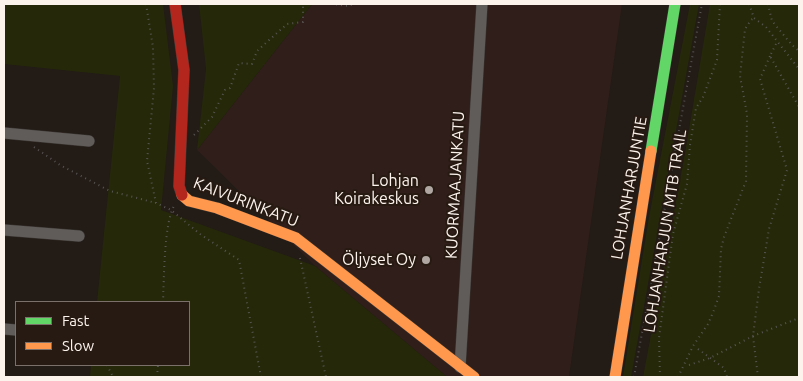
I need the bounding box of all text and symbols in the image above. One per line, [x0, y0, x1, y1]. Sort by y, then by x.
street label: KUORMAAJANKATU [442, 111, 468, 259]
street label: LOHJANHARJUNTIE [607, 115, 651, 261]
street label: LOHJANHARJUN MTB TRAIL [639, 128, 691, 334]
place label: Lohjan Koirakeskus [334, 171, 419, 209]
street label: KAIVURINKATU [191, 173, 301, 231]
marker: Lohjan Koirakeskus [423, 184, 435, 196]
place label: Öljyset Oy [342, 250, 416, 270]
marker: Öljyset Oy [420, 254, 432, 266]
legend [15, 301, 190, 366]
text: Fast [62, 312, 89, 329]
text: Slow [62, 337, 94, 354]

